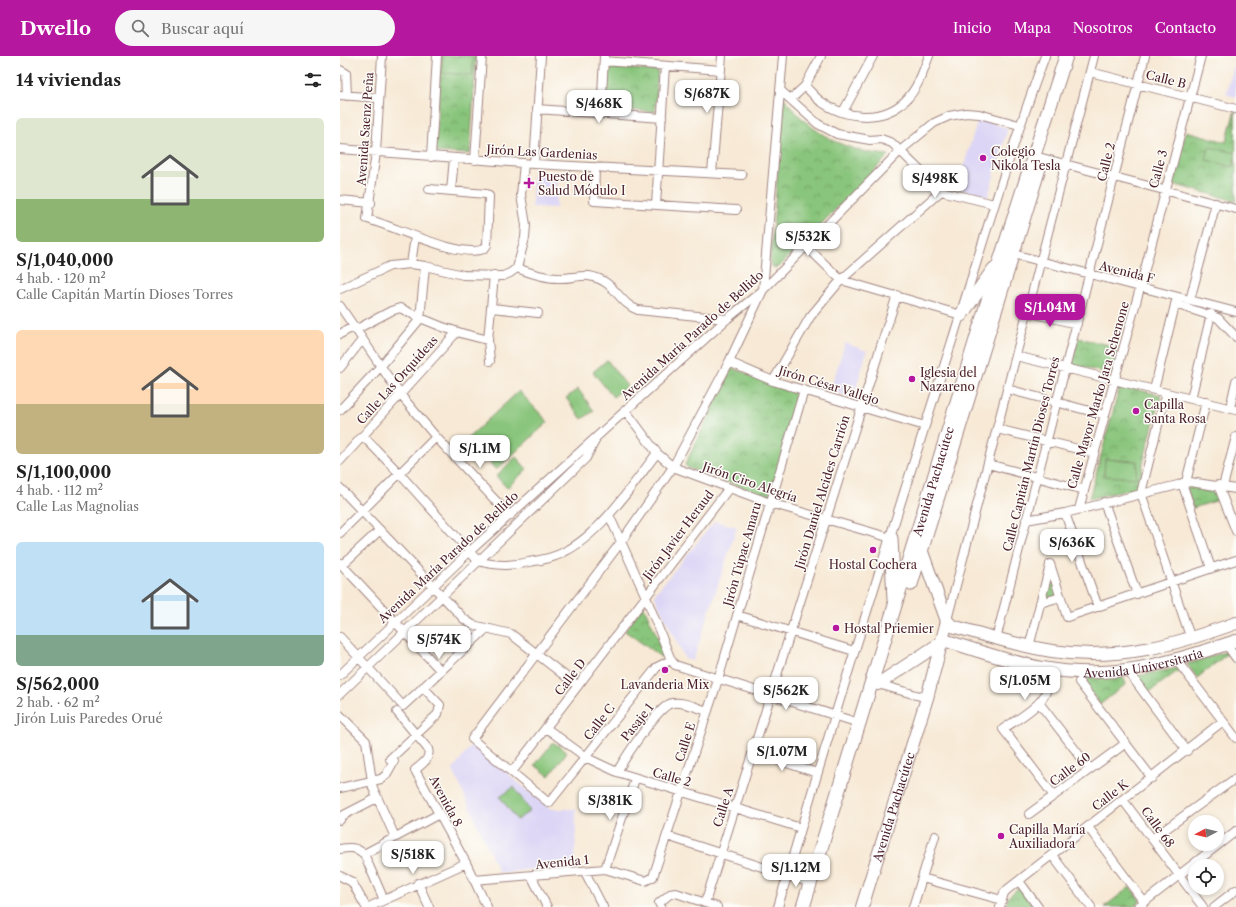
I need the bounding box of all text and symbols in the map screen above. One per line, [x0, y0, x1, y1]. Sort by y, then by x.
search box [115, 10, 395, 46]
text: Dwello [20, 17, 91, 40]
icon: search [129, 17, 151, 39]
text: Buscar aquí [161, 19, 244, 38]
text: Inicio [953, 19, 991, 37]
text: Mapa [1013, 19, 1051, 37]
text: Nosotros [1073, 19, 1133, 37]
text: Contacto [1155, 19, 1216, 37]
street label: Calle B [1144, 67, 1188, 91]
icon: filters [302, 69, 324, 91]
text: 14 viviendas [16, 70, 121, 90]
street label: Avenida Saenz Peña [353, 71, 377, 187]
pin: S/687K [674, 80, 740, 114]
text: S/687K [684, 85, 730, 101]
pin: S/468K [566, 90, 632, 124]
text: S/468K [576, 95, 622, 111]
street label: Jirón Las Gardenias [484, 141, 598, 162]
street label: Calle 2 [1094, 141, 1118, 183]
icon: home [134, 144, 206, 216]
place label: Colegio Nikola Tesla [991, 144, 1061, 173]
street label: Calle 3 [1146, 148, 1170, 190]
marker: Colegio Nikola Tesla [978, 153, 988, 163]
pin: S/498K [902, 165, 968, 199]
place label: Puesto de Salud Módulo I [538, 169, 625, 198]
text: S/498K [912, 170, 958, 186]
marker: Puesto de Salud Módulo I [523, 177, 535, 189]
pin: S/532K [775, 223, 841, 257]
text: S/532K [785, 228, 831, 244]
text: S/1,040,000 [16, 250, 114, 270]
street label: Avenida F [1097, 258, 1157, 286]
street label: Avenida María Parado de Bellido [617, 267, 766, 404]
text: 4 hab. · 120 m² [16, 270, 106, 286]
text: Calle Capitán Martín Dioses Torres [16, 286, 233, 302]
pin: S/1.04M [1013, 294, 1087, 328]
text: S/1.04M [1024, 299, 1076, 315]
street label: Calle Mayor Marko Jara Schenone [1064, 299, 1132, 491]
street label: Calle Las Orquídeas [353, 333, 441, 427]
street label: Calle Capitán Martín Dioses Torres [999, 355, 1063, 553]
icon: home [134, 356, 206, 428]
street label: Jirón César Vallejo [775, 362, 881, 407]
place label: Iglesia del Nazareno [920, 365, 977, 394]
marker: Iglesia del Nazareno [907, 374, 917, 384]
place label: Capilla Santa Rosa [1144, 397, 1207, 426]
marker: Capilla Santa Rosa [1131, 406, 1141, 416]
street label: Jirón Daniel Alcides Carrión [791, 413, 853, 573]
street label: Avenida Pachacútec [909, 425, 957, 539]
pin: S/1.1M [447, 435, 513, 469]
text: S/1.1M [459, 440, 501, 456]
street label: Jirón Ciro Alegría [699, 458, 800, 505]
text: S/1,100,000 [16, 462, 111, 482]
text: 4 hab. · 112 m² [16, 482, 103, 498]
street label: Jirón Javier Heraud [638, 487, 717, 584]
street label: Avenida María Parado de Bellido [374, 488, 521, 627]
text: Calle Las Magnolias [16, 498, 139, 514]
street label: Jirón Túpac Amaru [719, 499, 764, 610]
pin: S/636K [1039, 529, 1105, 563]
text: S/636K [1049, 534, 1095, 550]
marker: Hostal Cochera [868, 545, 878, 555]
place label: Hostal Cochera [829, 557, 918, 572]
icon: home [134, 568, 206, 640]
place label: Hostal Priemier [844, 621, 934, 636]
marker: Hostal Priemier [831, 623, 841, 633]
pin: S/574K [406, 626, 472, 660]
text: S/574K [417, 631, 461, 647]
street label: Avenida Universitaria [1082, 645, 1205, 680]
street label: Calle D [551, 655, 589, 698]
marker: Lavanderia Mix [660, 665, 670, 675]
pin: S/1.05M [988, 667, 1062, 701]
text: S/1.05M [999, 672, 1051, 688]
text: S/562,000 [16, 674, 99, 694]
place label: Lavanderia Mix [621, 677, 709, 692]
pin: S/562K [753, 677, 819, 711]
text: S/562K [763, 682, 809, 698]
text: 2 hab. · 62 m² [16, 694, 100, 710]
street label: Pasaje 1 [618, 700, 656, 744]
street label: Calle C [580, 701, 618, 743]
text: Jirón Luis Paredes Orué [16, 710, 163, 726]
street label: Calle E [672, 720, 698, 764]
pin: S/1.07M [745, 738, 819, 772]
text: S/1.07M [756, 743, 808, 759]
street label: Calle 60 [1047, 749, 1093, 789]
street label: Avenida Pachacútec [869, 750, 917, 864]
street label: Calle 2 [651, 764, 693, 790]
street label: Avenida 8 [426, 772, 466, 829]
street label: Calle K [1089, 776, 1132, 814]
street label: Calle A [710, 784, 737, 829]
pin: S/381K [577, 787, 643, 821]
text: S/381K [588, 792, 632, 808]
street label: Calle 68 [1138, 804, 1178, 850]
north arrow [1188, 815, 1224, 851]
map controls [1188, 815, 1224, 895]
place label: Capilla María Auxiliadora [1008, 822, 1086, 851]
marker: Capilla María Auxiliadora [996, 831, 1006, 841]
pin: S/518K [380, 841, 446, 875]
text: S/518K [391, 846, 435, 862]
street label: Avenida 1 [533, 852, 590, 872]
pin: S/1.12M [759, 854, 833, 888]
text: S/1.12M [771, 859, 821, 875]
button: locate [1188, 859, 1224, 895]

